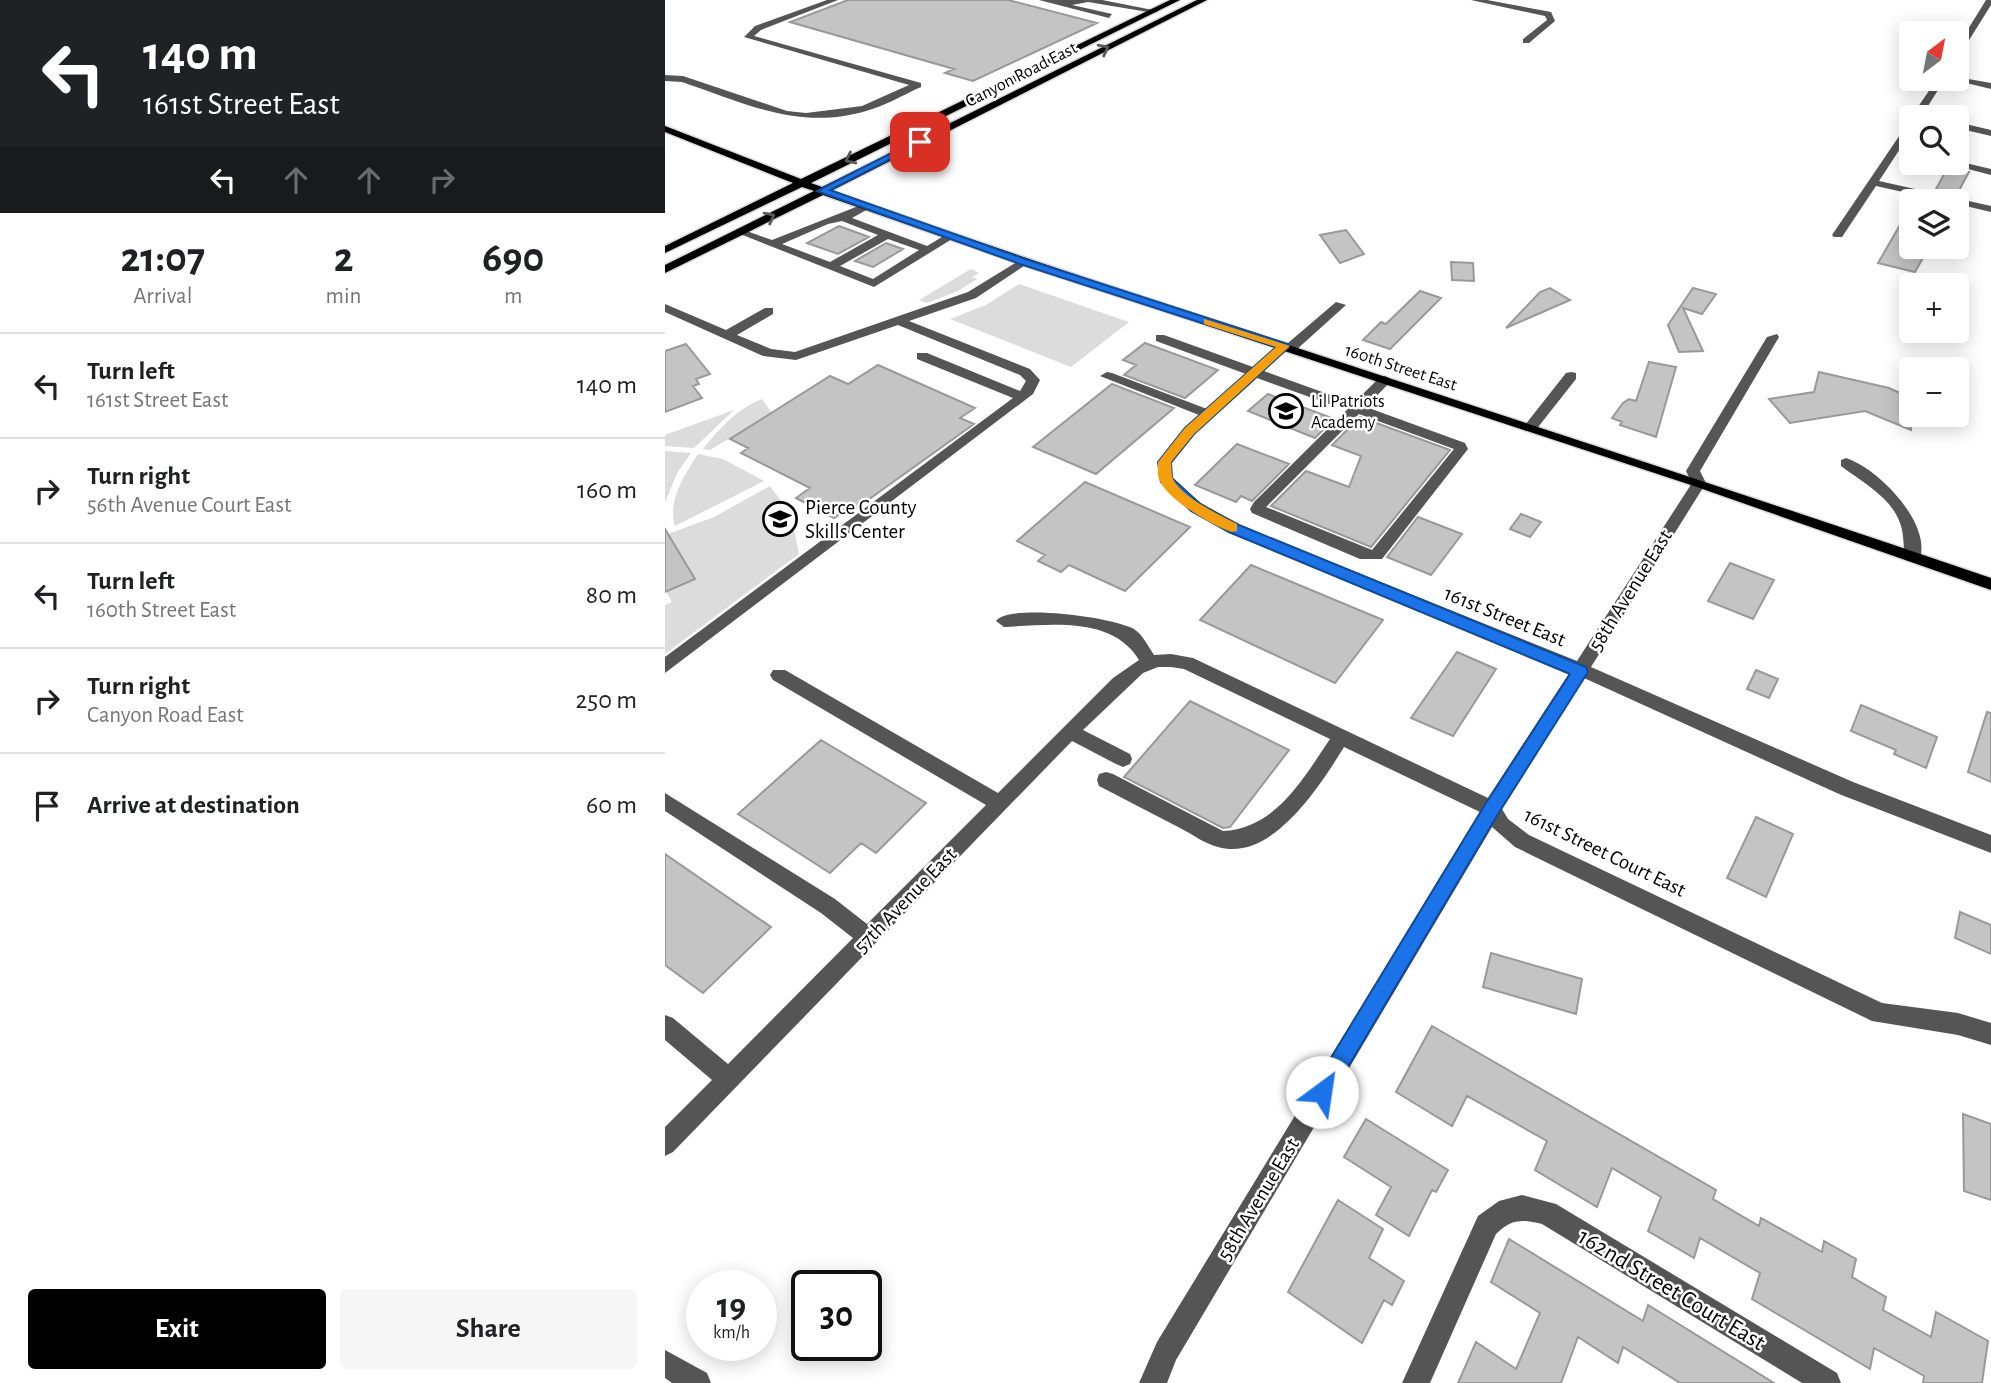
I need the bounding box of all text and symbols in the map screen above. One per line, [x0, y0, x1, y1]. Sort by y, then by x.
north arrow [1899, 21, 1969, 91]
map controls [1899, 21, 1969, 427]
icon: left [28, 28, 119, 119]
text: 140 m [143, 30, 258, 79]
street label: Canyon Road East [963, 39, 1080, 111]
one-way arrow [1097, 44, 1110, 58]
text: 161st Street East [143, 88, 340, 120]
button: search [1899, 105, 1969, 175]
pin [890, 112, 950, 172]
icon: arrive [901, 123, 939, 161]
one-way arrow [845, 150, 857, 164]
icon: left [204, 161, 242, 199]
icon: ahead [277, 161, 315, 199]
icon: ahead [350, 161, 388, 199]
icon: right [423, 161, 461, 199]
button: layers [1899, 189, 1969, 259]
one-way arrow [763, 212, 775, 226]
text: 21:07 [121, 237, 205, 279]
text: 2 [334, 237, 353, 279]
text: 690 [482, 237, 544, 279]
button: + [1899, 273, 1969, 343]
text: Arrival [133, 285, 192, 308]
text: min [326, 285, 361, 308]
text: m [504, 285, 522, 308]
street label: 160th Street East [1342, 341, 1459, 395]
button: − [1899, 357, 1969, 427]
text: Turn left [87, 358, 175, 384]
icon: left [28, 367, 66, 405]
text: 140 m [577, 372, 637, 398]
text: 161st Street East [87, 389, 228, 412]
school or university icon: Lil Patriots Academy [1267, 392, 1305, 430]
place label: Lil Patriots Academy [1311, 393, 1385, 432]
text: Turn right [87, 463, 190, 489]
icon: right [28, 472, 66, 510]
text: 160 m [577, 477, 637, 503]
text: 56th Avenue Court East [87, 494, 291, 517]
place label: Pierce County Skills Center [805, 497, 917, 542]
school or university icon: Pierce County Skills Center [761, 500, 799, 538]
street label: 58th Avenue East [1585, 526, 1676, 655]
text: Turn left [87, 568, 175, 594]
icon: left [28, 577, 66, 615]
text: 80 m [586, 582, 637, 608]
street label: 161st Street East [1441, 583, 1569, 650]
text: 160th Street East [87, 599, 236, 622]
text: Turn right [87, 673, 190, 699]
icon: right [28, 682, 66, 720]
text: 250 m [575, 687, 637, 713]
text: Canyon Road East [87, 704, 244, 727]
icon: arrive [28, 787, 66, 825]
text: Arrive at destination [87, 792, 300, 818]
text: 60 m [586, 792, 637, 818]
street label: 161st Street Court East [1521, 804, 1689, 901]
street label: 57th Avenue East [850, 844, 961, 957]
position arrow [1285, 1055, 1359, 1129]
street label: 58th Avenue East [1214, 1134, 1303, 1264]
street label: 162nd Street Court East [1574, 1225, 1769, 1355]
speed limit sign: 30 [791, 1270, 882, 1361]
button: Exit [28, 1289, 326, 1369]
button: Share [340, 1289, 637, 1369]
text: 19 [717, 1289, 746, 1324]
text: km/h [713, 1324, 750, 1342]

